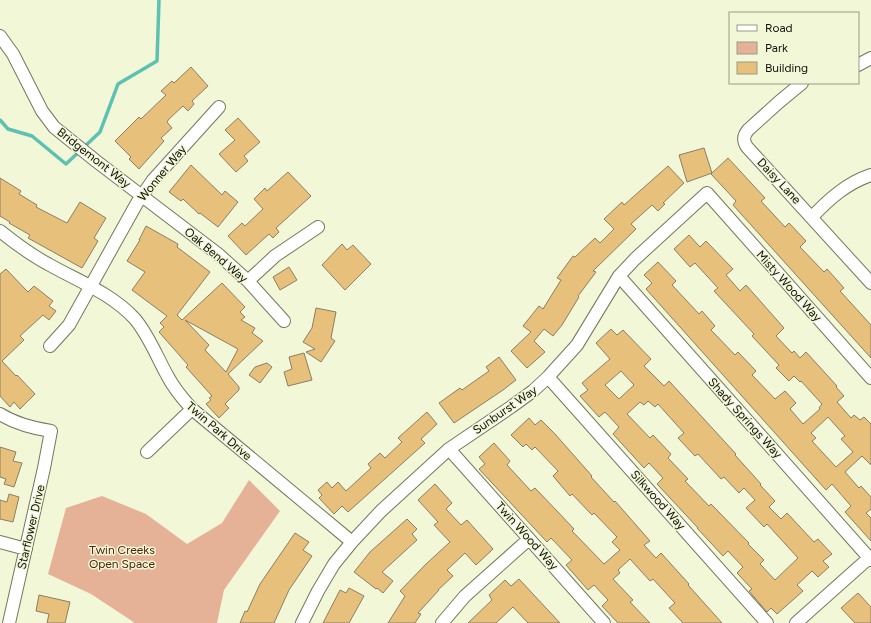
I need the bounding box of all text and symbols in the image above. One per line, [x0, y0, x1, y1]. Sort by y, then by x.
legend [729, 12, 859, 84]
text: Road [765, 21, 793, 35]
text: Park [765, 41, 788, 55]
text: Building [765, 61, 808, 75]
street label: Bridgemont Way [54, 125, 134, 192]
street label: Wonner Way [135, 142, 189, 204]
street label: Daisy Lane [754, 155, 804, 207]
street label: Oak Bend Way [182, 225, 251, 286]
street label: Misty Wood Way [753, 248, 825, 325]
street label: Shady Springs Way [705, 375, 785, 462]
street label: Sunburst Way [470, 382, 540, 437]
street label: Twin Park Drive [184, 399, 255, 463]
street label: Silkwood Way [628, 467, 689, 533]
street label: Starflower Drive [14, 483, 48, 571]
street label: Twin Wood Way [493, 499, 562, 573]
park label: Twin Creeks Open Space [89, 543, 156, 571]

